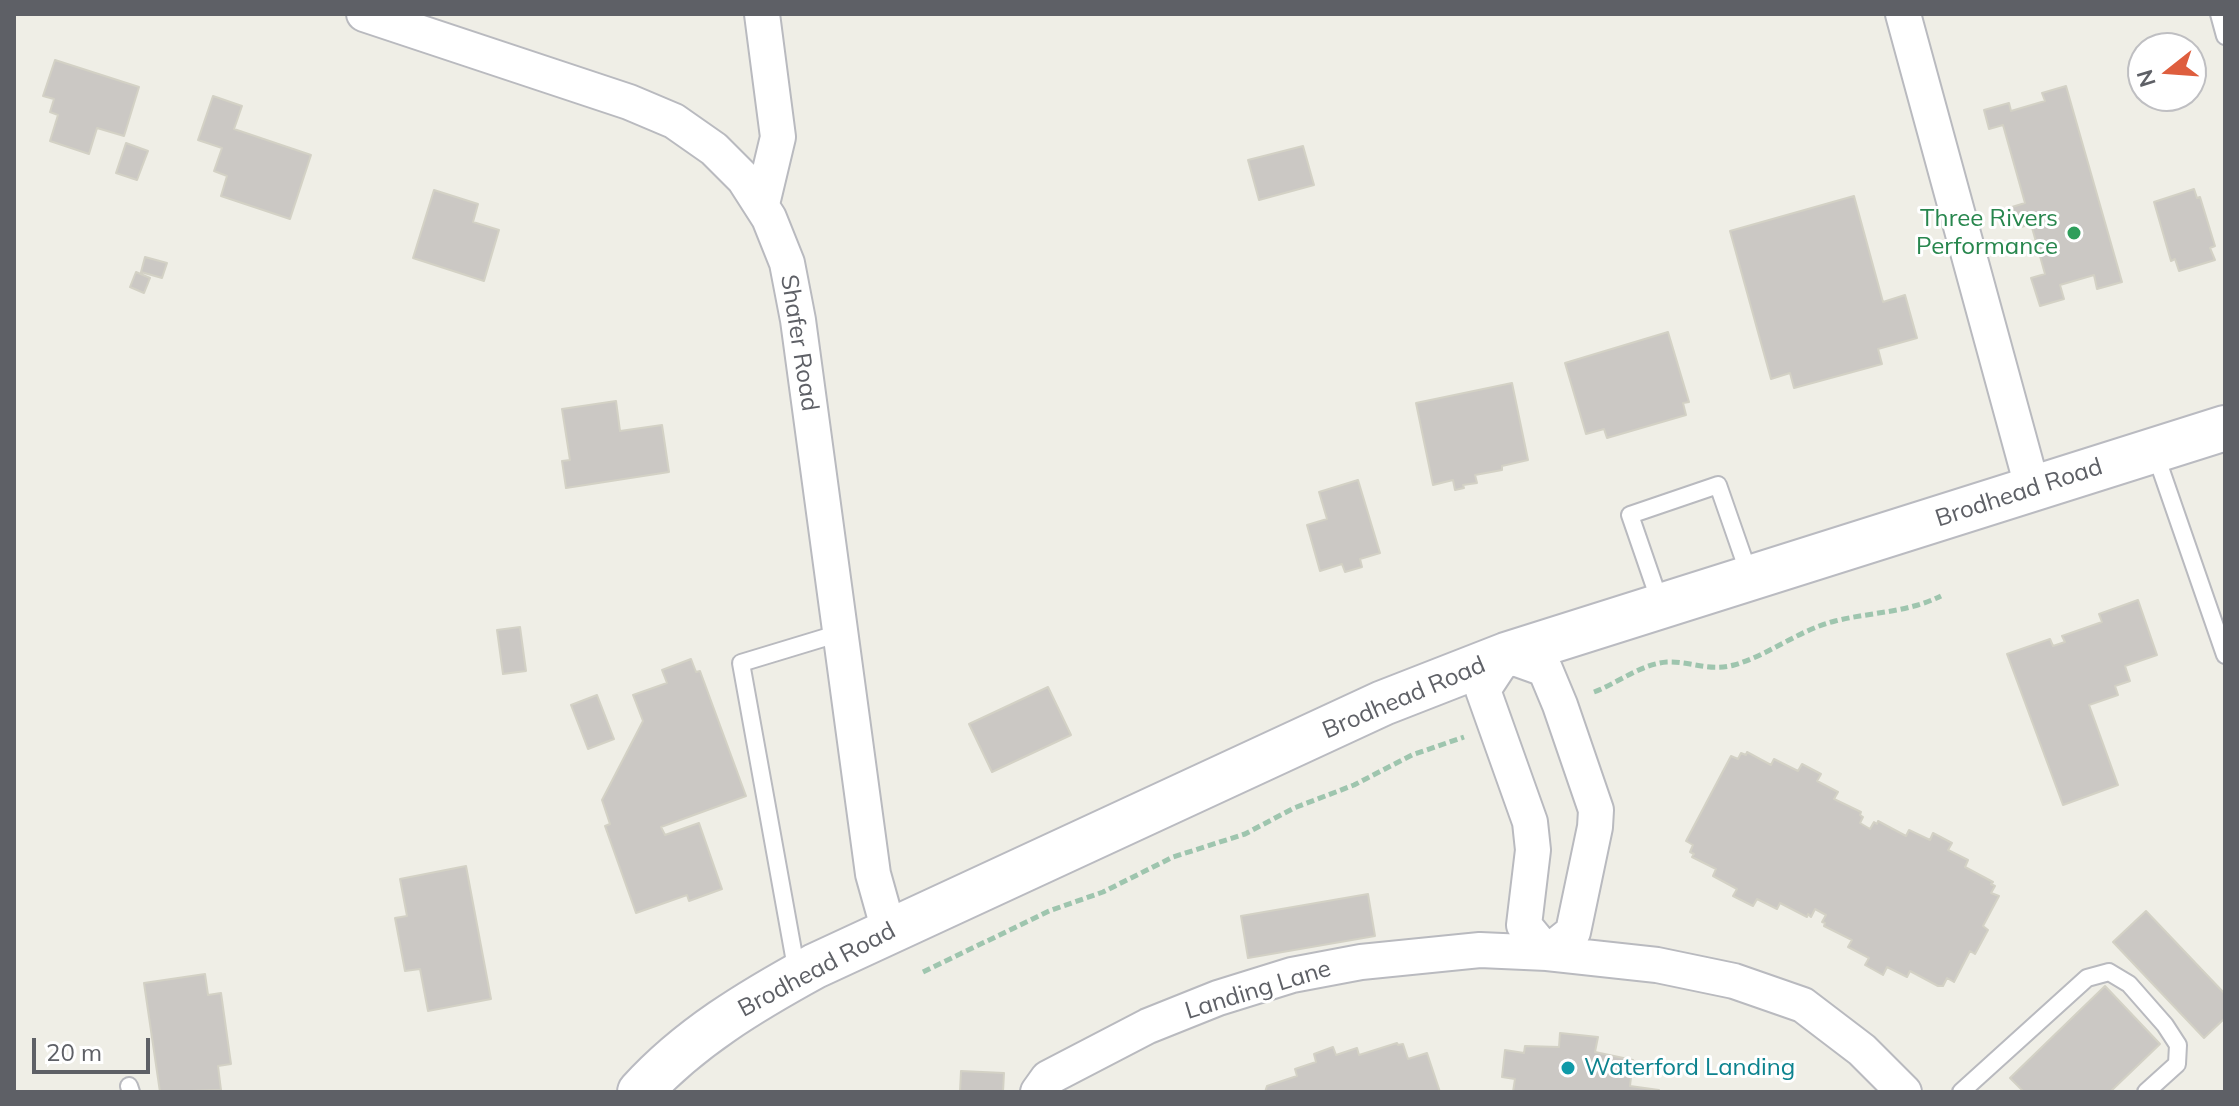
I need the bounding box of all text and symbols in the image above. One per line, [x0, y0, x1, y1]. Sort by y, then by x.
north arrow [2127, 32, 2207, 112]
text: N [2130, 66, 2162, 90]
place label: Three Rivers Performance [1916, 205, 2058, 261]
marker: Three Rivers Performance [2065, 224, 2083, 242]
street label: Shafer Road [774, 273, 824, 413]
street label: Brodhead Road [1932, 452, 2106, 534]
street label: Brodhead Road [1318, 651, 1490, 745]
street label: Brodhead Road [733, 916, 901, 1024]
street label: Landing Lane [1182, 954, 1334, 1026]
scale bar [36, 1022, 154, 1072]
text: 20 m [46, 1037, 102, 1067]
place label: Waterford Landing [1584, 1054, 1795, 1082]
marker: Waterford Landing [1559, 1059, 1577, 1077]

